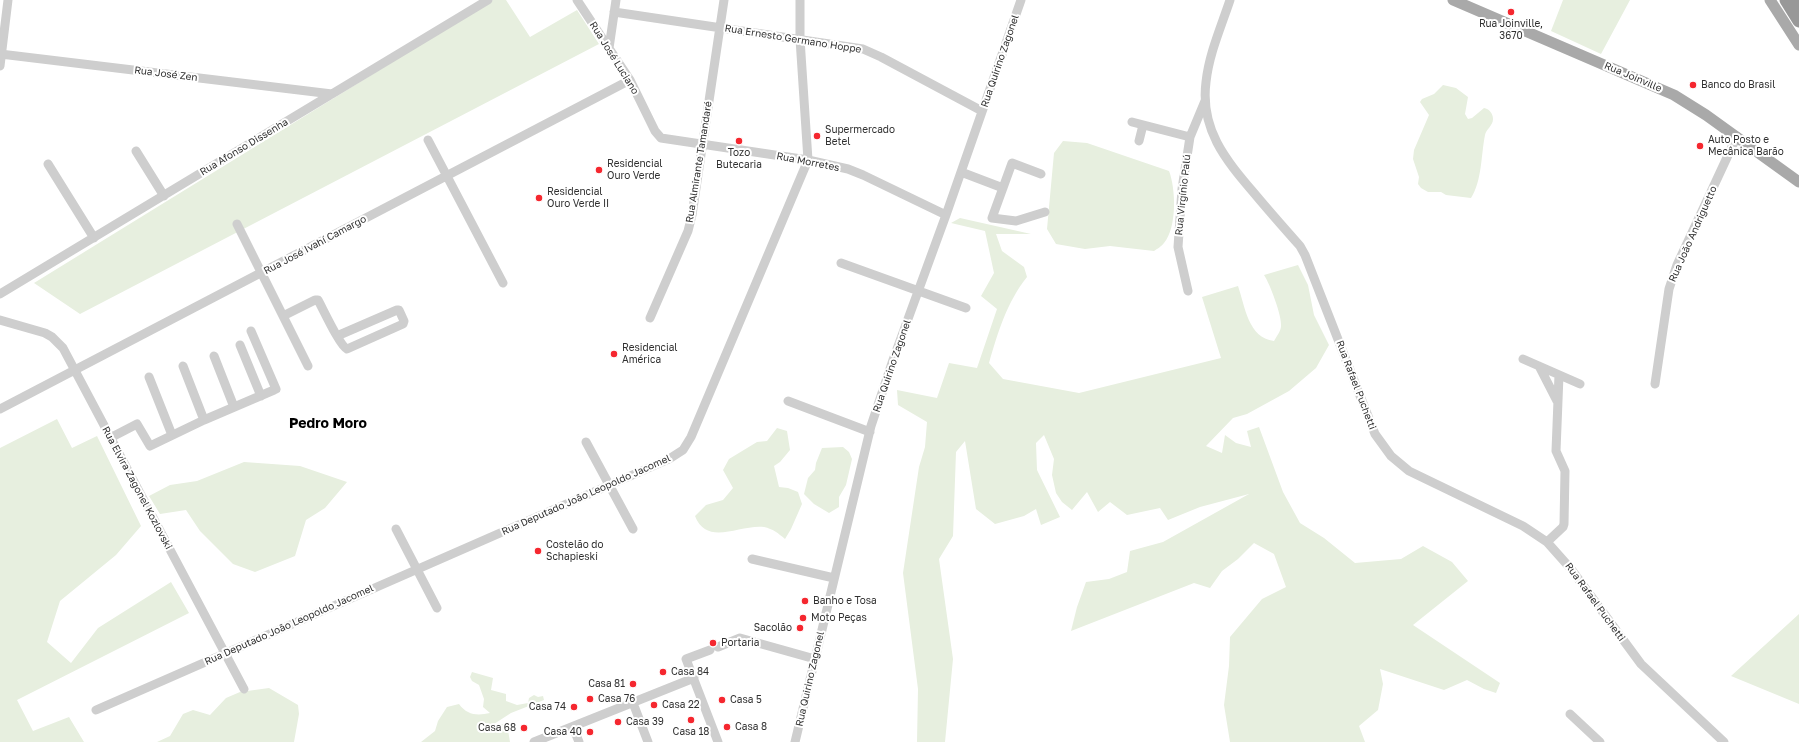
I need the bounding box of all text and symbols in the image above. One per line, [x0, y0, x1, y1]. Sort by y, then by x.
marker: Rua Joinville, 3670 [1506, 7, 1516, 17]
street label: Rua Quirino Zagonel [979, 13, 1021, 109]
place label: Rua Joinville, 3670 [1479, 18, 1543, 42]
street label: Rua José Luciano [587, 19, 641, 97]
street label: Rua Ernesto Germano Hoppe [724, 22, 862, 56]
street label: Rua Joinville [1602, 59, 1664, 95]
street label: Rua José Zen [134, 64, 198, 84]
place label: Banco do Brasil [1701, 79, 1775, 91]
marker: Banco do Brasil [1688, 80, 1698, 90]
street label: Rua Almirante Tamandaré [683, 100, 715, 224]
street label: Rua Afonso Dissenha [198, 116, 290, 178]
place label: Supermercado Betel [825, 124, 895, 148]
marker: Supermercado Betel [812, 131, 822, 141]
place label: Auto Posto e Mecânica Barão [1708, 134, 1784, 158]
marker: Tozo Butecaria [734, 136, 744, 146]
marker: Auto Posto e Mecânica Barão [1695, 141, 1705, 151]
place label: Tozo Butecaria [716, 147, 762, 170]
street label: Rua Morretes [775, 150, 841, 174]
street label: Rua Virgínio Palú [1173, 154, 1193, 236]
place label: Residencial Ouro Verde [607, 158, 663, 182]
marker: Residencial Ouro Verde [594, 165, 604, 175]
street label: Rua João Andriguetto [1666, 184, 1720, 284]
place label: Residencial Ouro Verde II [547, 186, 609, 210]
marker: Residencial Ouro Verde II [534, 193, 544, 203]
street label: Rua José Ivahí Camargo [262, 213, 368, 277]
street label: Rua Quirino Zagonel [871, 318, 913, 414]
street label: Rua Rafael Puchetti [1333, 339, 1379, 431]
place label: Residencial América [622, 342, 678, 366]
marker: Residencial América [609, 349, 619, 359]
district label: Pedro Moro [289, 416, 367, 432]
street label: Rua Elvira Zagonel Kozlovski [99, 424, 175, 552]
street label: Rua Deputado João Leopoldo Jacomel [500, 452, 672, 538]
place label: Costelão do Schapieski [546, 539, 603, 562]
marker: Costelão do Schapieski [533, 546, 543, 556]
street label: Rua Rafael Puchetti [1562, 560, 1628, 644]
street label: Rua Deputado João Leopoldo Jacomel [203, 582, 375, 668]
place label: Banho e Tosa [813, 595, 877, 607]
marker: Banho e Tosa [800, 596, 810, 606]
place label: Moto Peças [811, 612, 867, 624]
marker: Moto Peças [798, 613, 808, 623]
place label: Sacolão [754, 622, 792, 634]
marker: Sacolão [795, 623, 805, 633]
street label: Rua Quirino Zagonel [793, 630, 827, 728]
place label: Portaria [721, 637, 759, 649]
marker: Portaria [708, 638, 718, 648]
place label: Casa 84 [671, 666, 709, 678]
marker: Casa 84 [658, 667, 668, 677]
place label: Casa 81 [588, 678, 625, 690]
marker: Casa 81 [628, 679, 638, 689]
place label: Casa 76 [598, 693, 635, 705]
marker: Casa 76 [585, 694, 595, 704]
place label: Casa 5 [730, 694, 762, 706]
marker: Casa 5 [717, 695, 727, 705]
place label: Casa 22 [662, 699, 699, 711]
marker: Casa 22 [649, 700, 659, 710]
place label: Casa 74 [529, 701, 566, 713]
marker: Casa 74 [569, 702, 579, 712]
marker: Casa 18 [686, 715, 696, 725]
place label: Casa 39 [626, 716, 664, 728]
marker: Casa 39 [613, 717, 623, 727]
place label: Casa 8 [735, 721, 767, 733]
place label: Casa 68 [478, 722, 516, 734]
marker: Casa 8 [722, 722, 732, 732]
marker: Casa 68 [519, 723, 529, 733]
place label: Casa 40 [544, 726, 582, 738]
place label: Casa 18 [673, 726, 709, 738]
marker: Casa 40 [585, 727, 595, 737]

